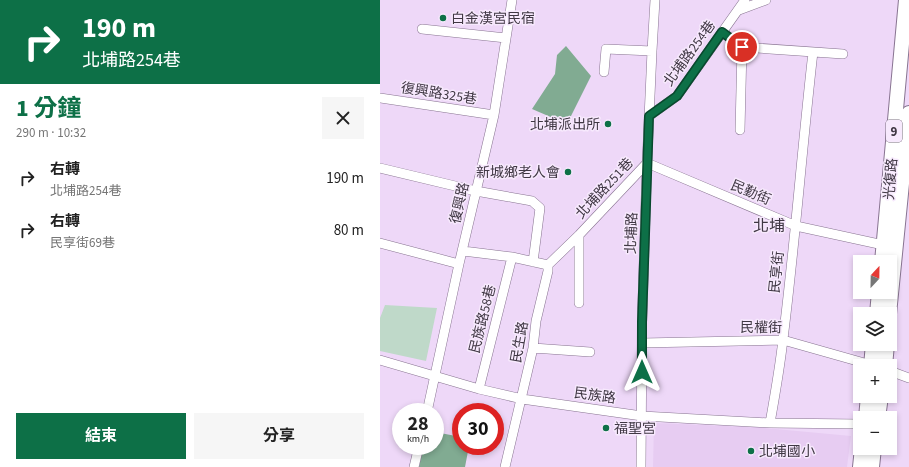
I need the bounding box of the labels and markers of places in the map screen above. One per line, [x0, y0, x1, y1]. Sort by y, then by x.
place label: 白金漢宮民宿 [451, 9, 535, 29]
marker: 白金漢宮民宿 [438, 13, 448, 23]
pin [725, 30, 759, 64]
place label: 北埔派出所 [530, 115, 600, 135]
marker: 北埔派出所 [603, 119, 613, 129]
place label: 新城鄉老人會 [476, 163, 560, 183]
marker: 新城鄉老人會 [563, 167, 573, 177]
place label: 福聖宮 [614, 419, 656, 439]
marker: 福聖宮 [601, 423, 611, 433]
place label: 北埔國小 [759, 442, 815, 462]
marker: 北埔國小 [746, 446, 756, 456]

